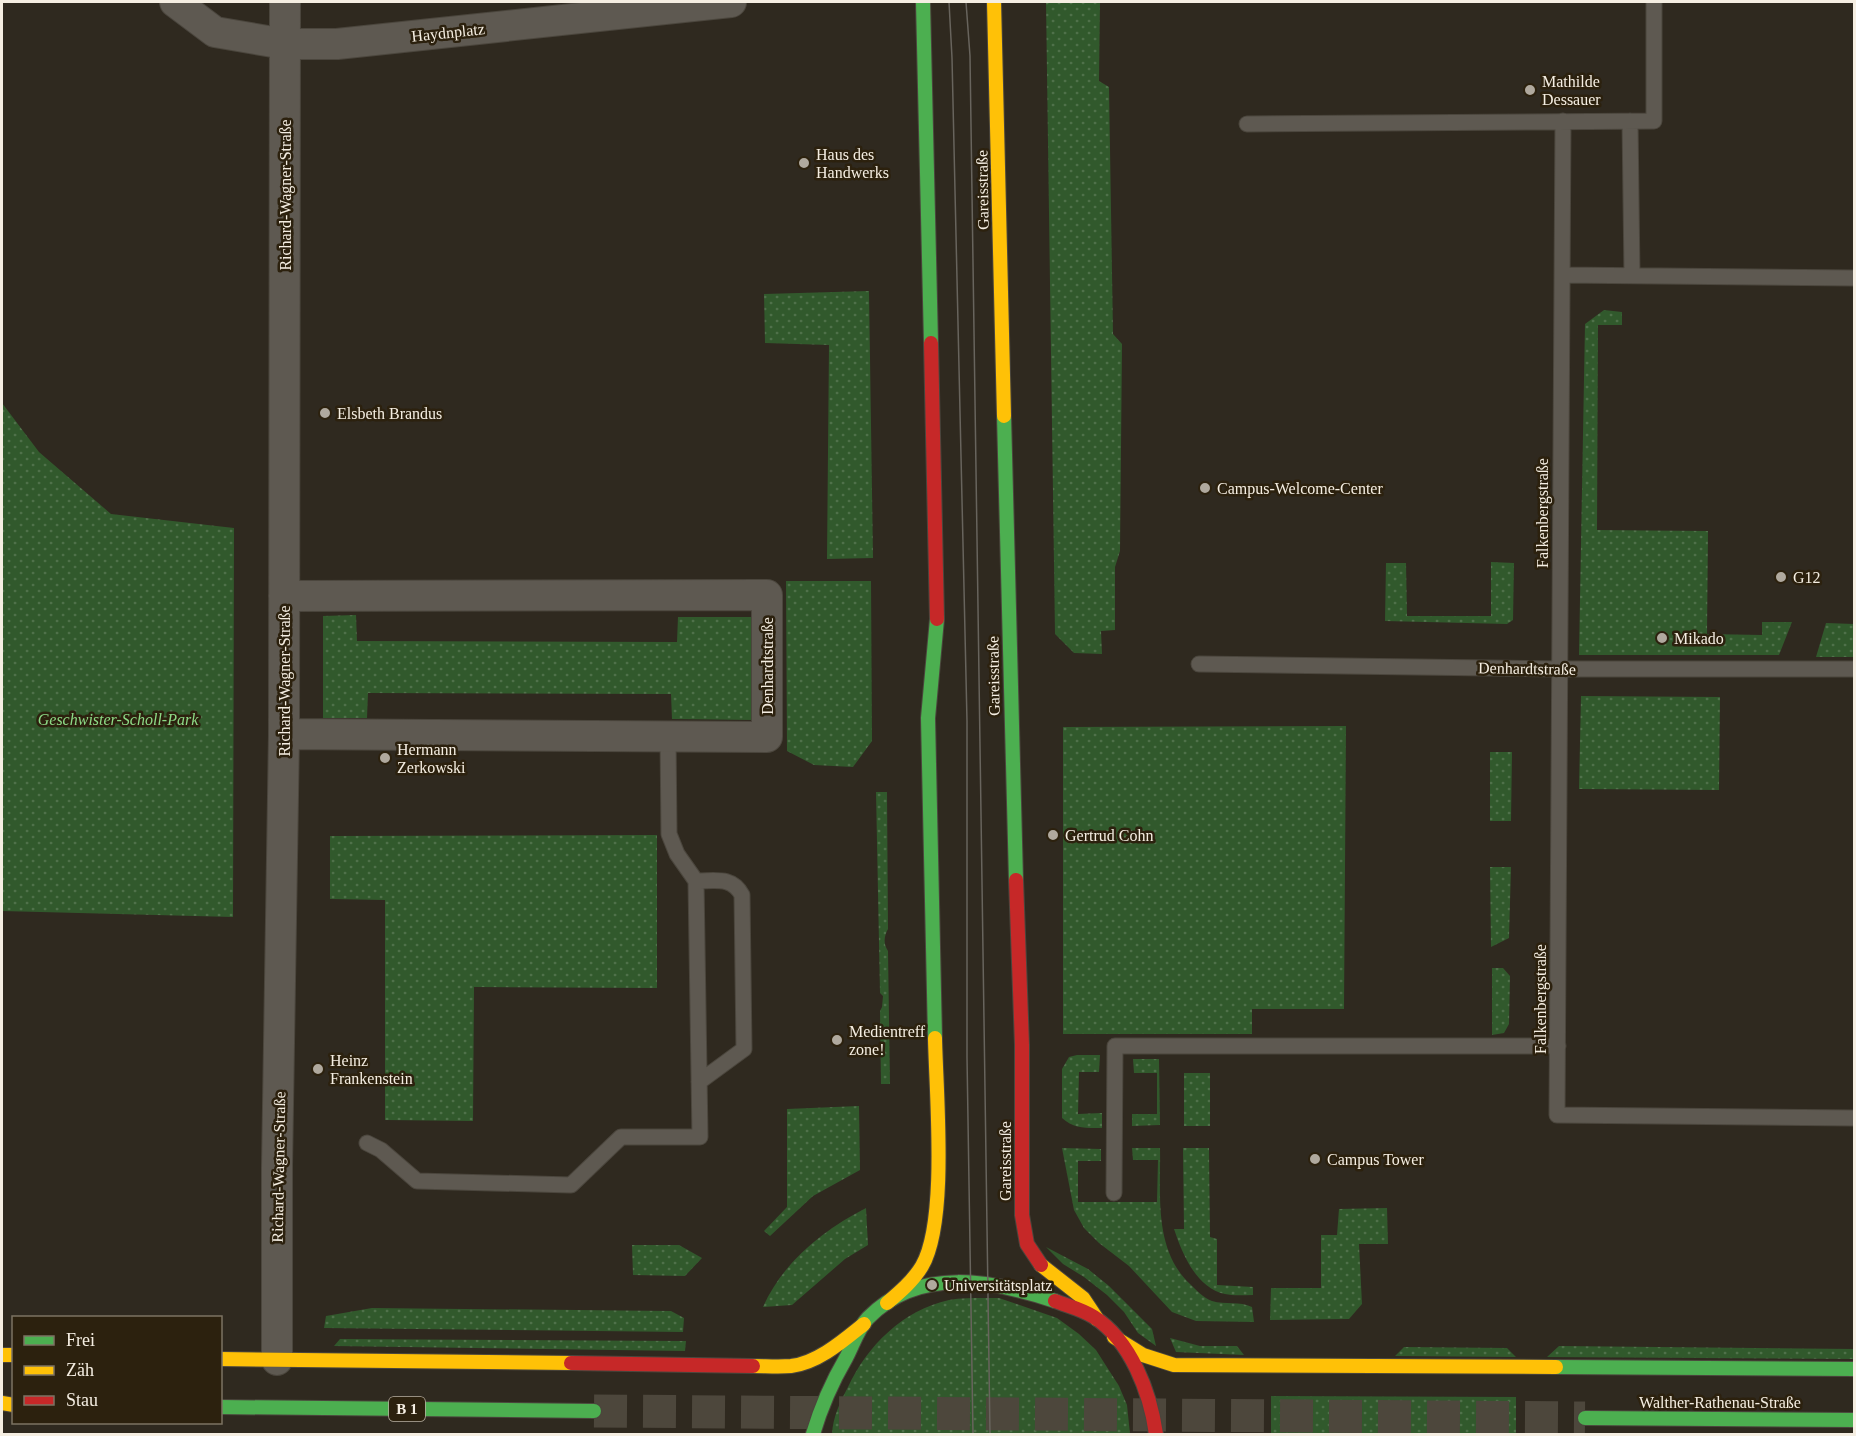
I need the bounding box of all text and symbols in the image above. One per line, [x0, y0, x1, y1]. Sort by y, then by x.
street label: Haydnplatz [410, 20, 486, 46]
place label: Mathilde Dessauer [1542, 73, 1601, 108]
marker: Mathilde Dessauer [1523, 83, 1537, 97]
street label: Richard-Wagner-Straße [277, 119, 295, 271]
place label: Haus des Handwerks [816, 146, 889, 181]
street label: Gareisstraße [973, 150, 992, 230]
marker: Haus des Handwerks [797, 156, 811, 170]
place label: Elsbeth Brandus [337, 405, 442, 422]
marker: Elsbeth Brandus [318, 406, 332, 420]
street label: Falkenbergstraße [1534, 458, 1552, 568]
place label: Campus-Welcome-Center [1217, 480, 1383, 498]
marker: Campus-Welcome-Center [1198, 481, 1212, 495]
place label: G12 [1793, 569, 1821, 586]
marker: G12 [1774, 570, 1788, 584]
street label: Richard-Wagner-Straße [276, 605, 294, 757]
street label: Denhardtstraße [759, 617, 776, 715]
place label: Mikado [1674, 630, 1724, 647]
marker: Mikado [1655, 631, 1669, 645]
street label: Gareisstraße [984, 636, 1003, 716]
street label: Denhardtstraße [1478, 659, 1576, 678]
park label: Geschwister-Scholl-Park [38, 711, 199, 728]
place label: Hermann Zerkowski [397, 741, 466, 776]
marker: Hermann Zerkowski [378, 751, 392, 765]
place label: Gertrud Cohn [1065, 827, 1153, 844]
marker: Gertrud Cohn [1046, 828, 1060, 842]
street label: Falkenbergstraße [1532, 944, 1550, 1054]
place label: Medientreff zone! [849, 1023, 926, 1058]
marker: Medientreff zone! [830, 1033, 844, 1047]
place label: Heinz Frankenstein [330, 1052, 413, 1087]
marker: Heinz Frankenstein [311, 1062, 325, 1076]
street label: Richard-Wagner-Straße [269, 1091, 289, 1243]
street label: Gareisstraße [997, 1121, 1014, 1201]
place label: Campus Tower [1327, 1151, 1424, 1169]
marker: Campus Tower [1308, 1152, 1322, 1166]
place label: Universitätsplatz [944, 1277, 1052, 1295]
marker: Universitätsplatz [925, 1278, 939, 1292]
legend [12, 1316, 222, 1424]
text: Frei [66, 1330, 95, 1350]
text: Zäh [66, 1360, 94, 1380]
text: Stau [66, 1390, 98, 1410]
street label: Walther-Rathenau-Straße [1639, 1394, 1801, 1411]
road number: B 1 [389, 1397, 425, 1421]

